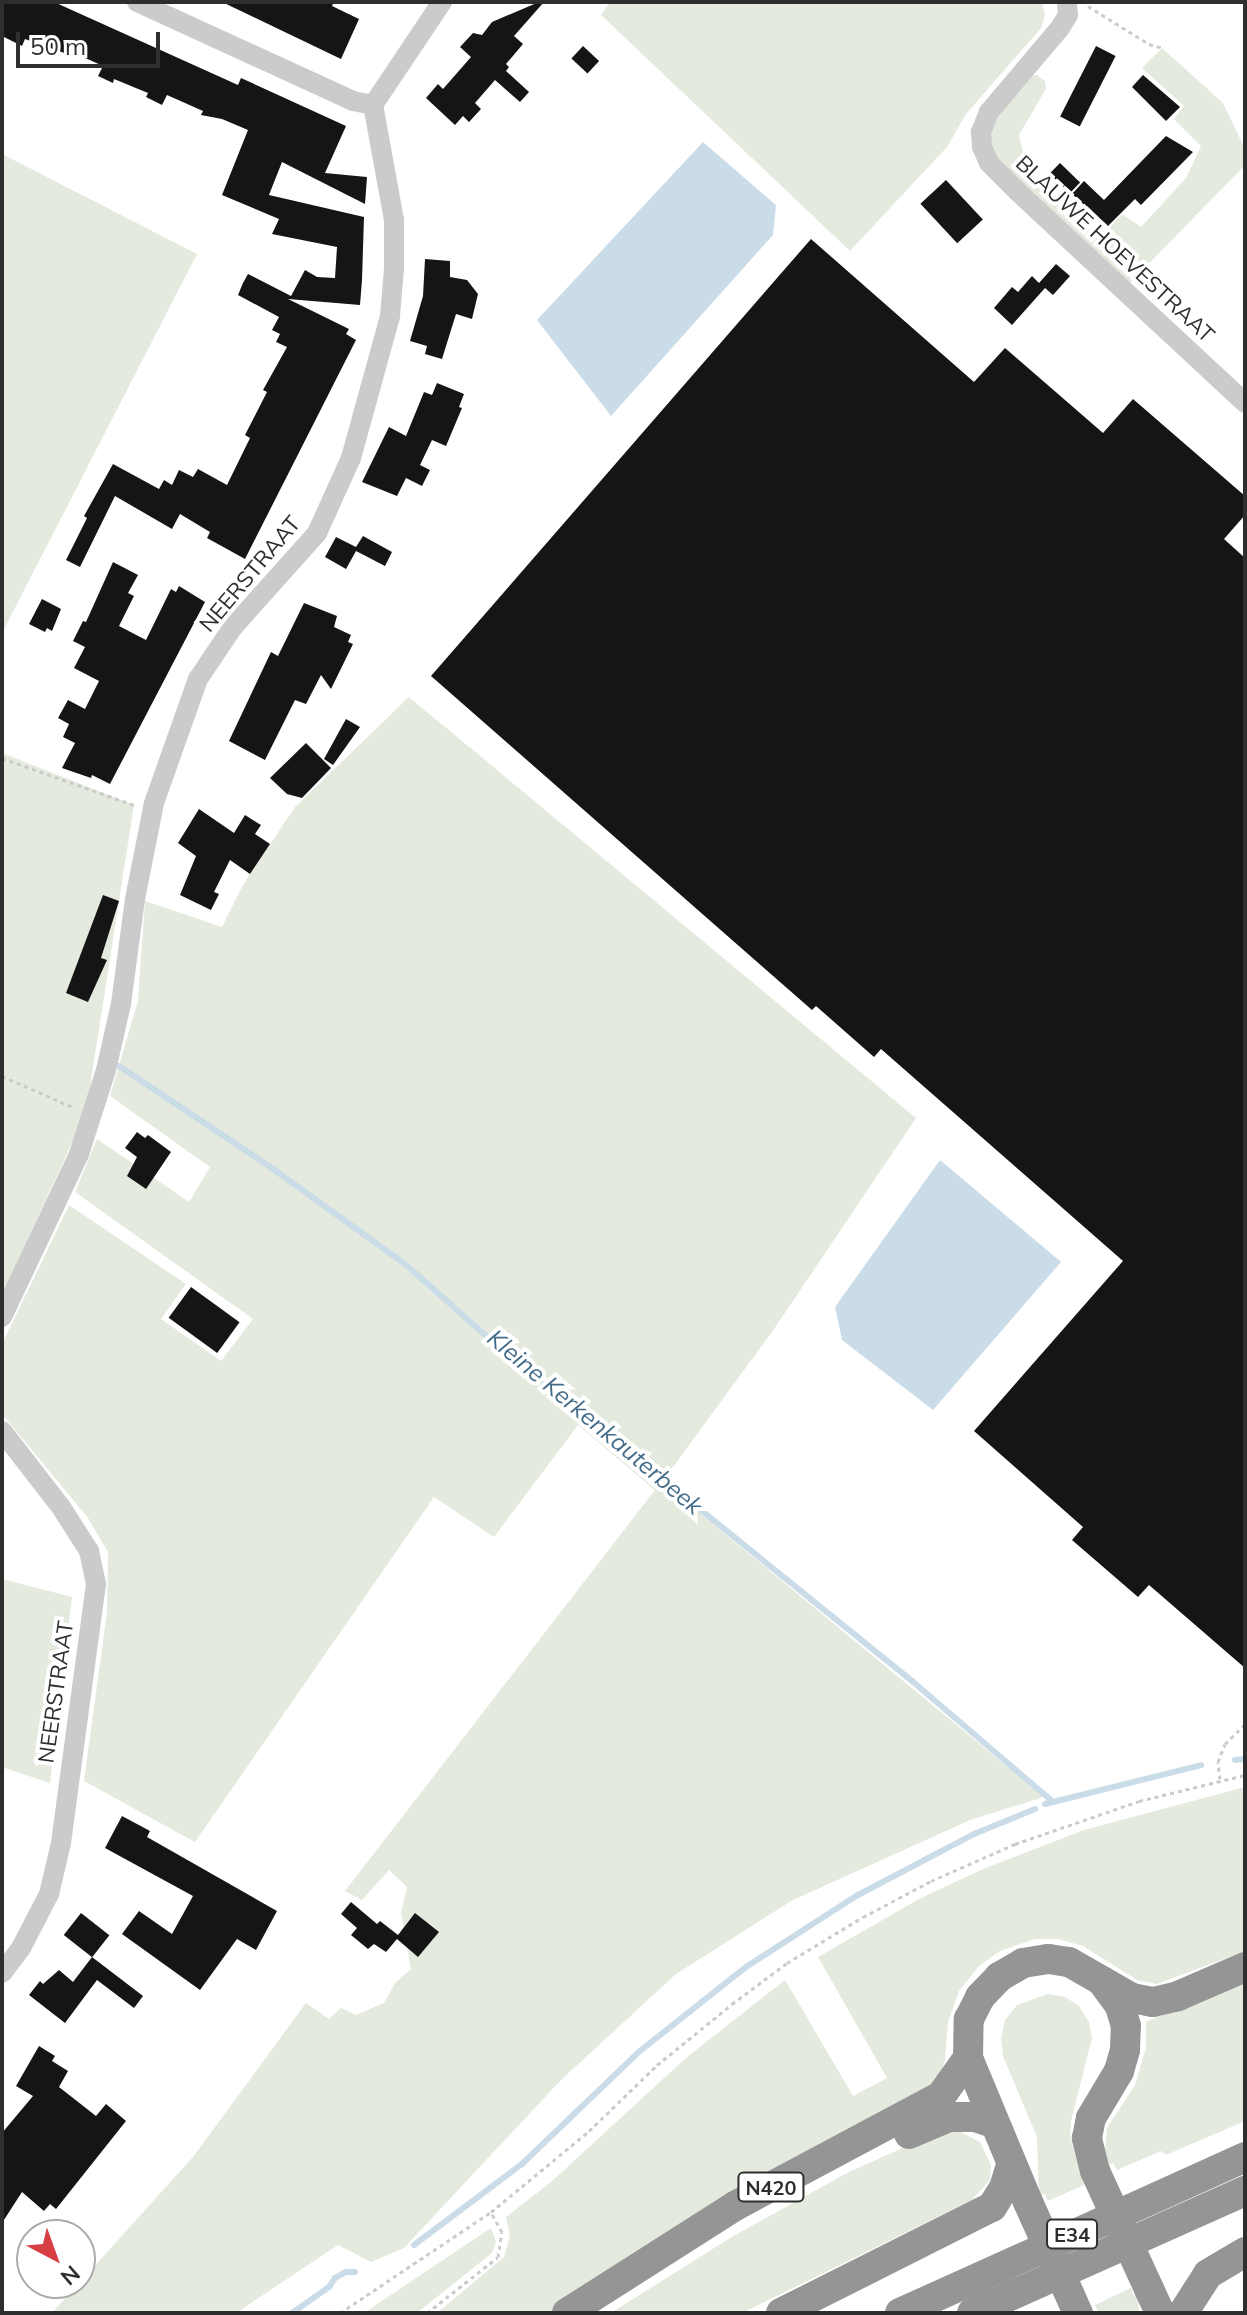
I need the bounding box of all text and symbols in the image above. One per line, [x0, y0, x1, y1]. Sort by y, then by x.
scale bar [20, 16, 164, 66]
text: 50 m [30, 31, 86, 61]
street label: BLAUWE HOEVESTRAAT [1010, 150, 1220, 348]
street label: NEERSTRAAT [194, 511, 306, 637]
water label: Kleine Kerkenkauterbeek [481, 1323, 709, 1521]
street label: NEERSTRAAT [33, 1619, 79, 1765]
road number: N420 [737, 2171, 805, 2203]
road number: E34 [1046, 2218, 1098, 2250]
north arrow [16, 2219, 96, 2299]
text: N [55, 2260, 86, 2292]

